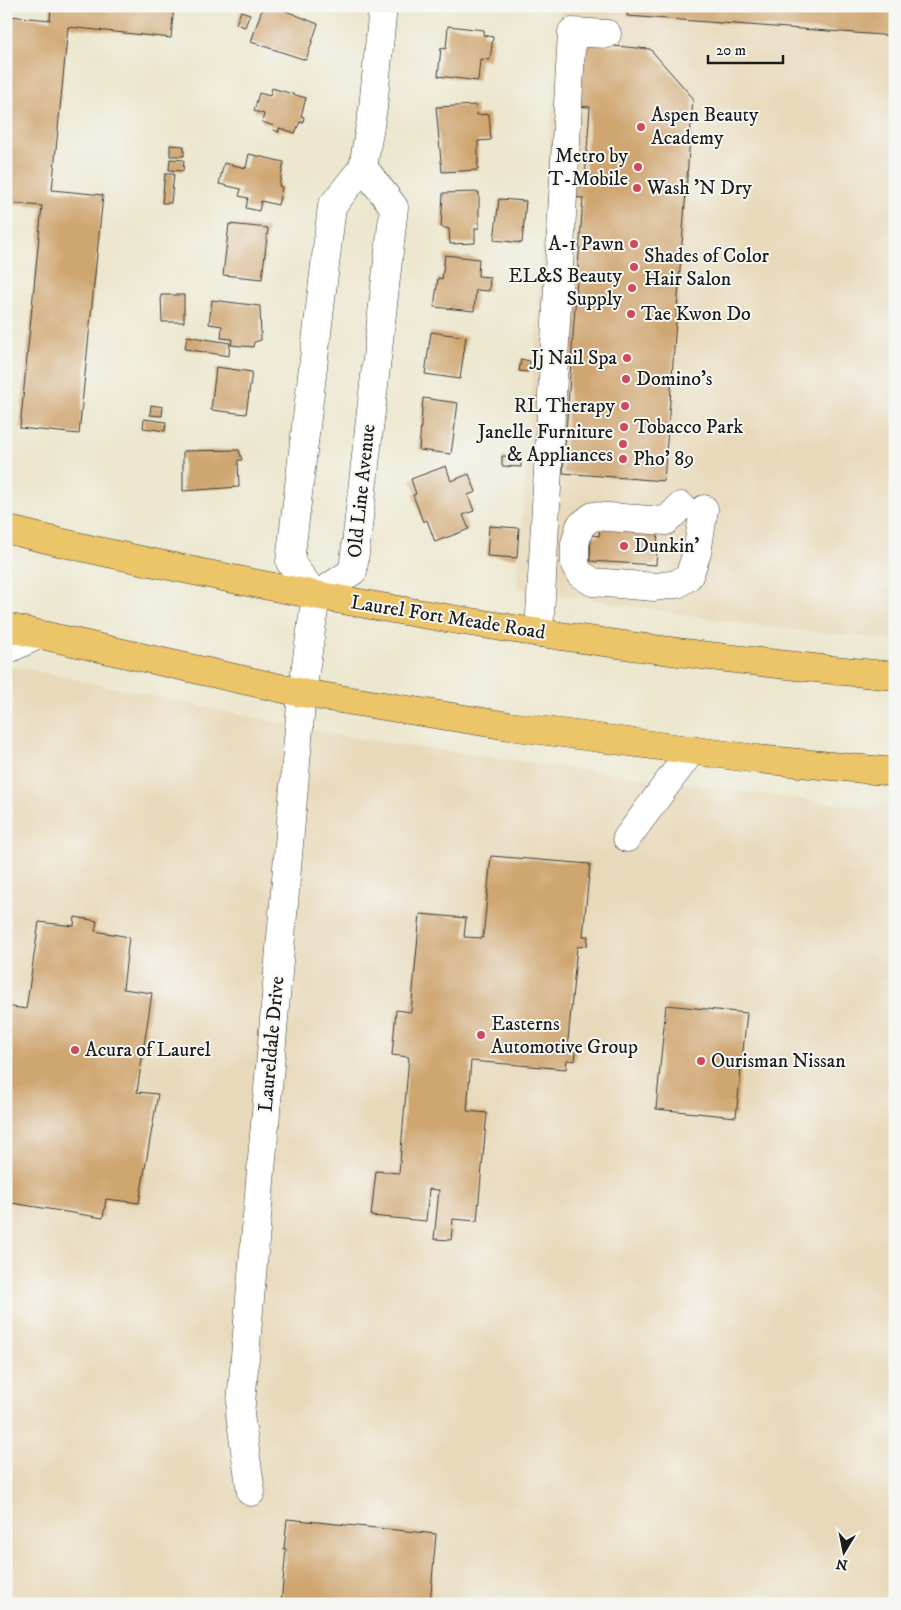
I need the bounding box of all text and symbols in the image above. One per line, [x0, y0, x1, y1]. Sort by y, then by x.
scale bar [708, 32, 784, 64]
text: 20 m [716, 41, 746, 60]
place label: Aspen Beauty Academy [651, 103, 759, 151]
marker: Aspen Beauty Academy [635, 121, 647, 133]
place label: Metro by T-Mobile [548, 144, 629, 192]
marker: Metro by T-Mobile [632, 161, 644, 173]
place label: Wash 'N Dry [646, 176, 752, 201]
marker: Wash 'N Dry [631, 182, 643, 194]
place label: A-1 Pawn [548, 232, 625, 257]
marker: A-1 Pawn [628, 238, 640, 250]
place label: Shades of Color Hair Salon [644, 244, 770, 292]
marker: Shades of Color Hair Salon [628, 261, 640, 273]
place label: EL&S Beauty Supply [508, 264, 623, 312]
marker: EL&S Beauty Supply [626, 282, 638, 294]
place label: Tae Kwon Do [641, 302, 751, 327]
marker: Tae Kwon Do [625, 308, 637, 320]
place label: Jj Nail Spa [529, 346, 618, 371]
marker: Jj Nail Spa [621, 352, 633, 364]
place label: Domino's [636, 367, 713, 392]
marker: Domino's [620, 373, 632, 385]
place label: RL Therapy [514, 394, 616, 419]
marker: RL Therapy [619, 400, 631, 412]
place label: Tobacco Park [634, 415, 743, 440]
place label: Janelle Furniture & Appliances [476, 420, 613, 468]
marker: Tobacco Park [618, 421, 630, 433]
street label: Old Line Avenue [343, 423, 381, 559]
marker: Janelle Furniture & Appliances [617, 438, 629, 450]
place label: Pho' 89 [633, 447, 694, 472]
marker: Pho' 89 [617, 453, 629, 465]
place label: Dunkin' [634, 534, 700, 559]
marker: Dunkin' [618, 540, 630, 552]
street label: Laurel Fort Meade Road [349, 590, 547, 646]
street label: Laureldale Drive [254, 975, 290, 1113]
place label: Easterns Automotive Group [491, 1012, 638, 1060]
marker: Easterns Automotive Group [475, 1029, 487, 1041]
place label: Acura of Laurel [85, 1038, 211, 1063]
marker: Acura of Laurel [69, 1044, 81, 1056]
place label: Ourisman Nissan [711, 1049, 846, 1074]
marker: Ourisman Nissan [695, 1055, 707, 1067]
north arrow [818, 1528, 868, 1578]
text: N [834, 1554, 849, 1574]

